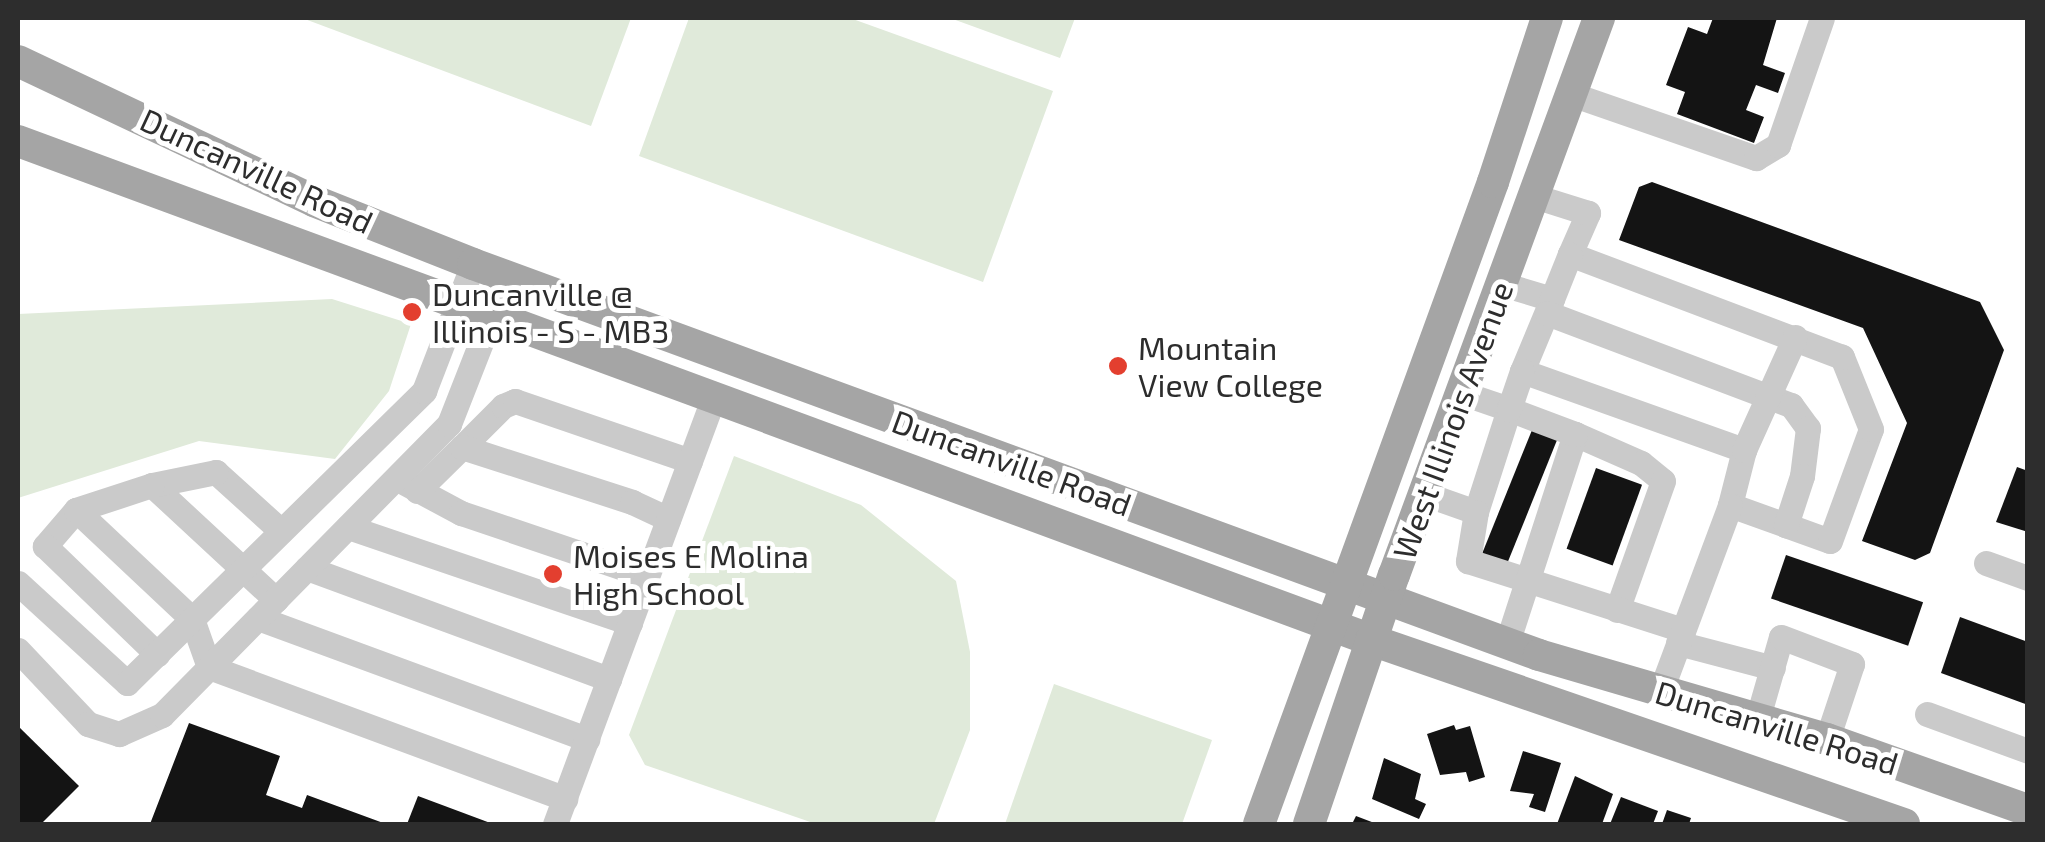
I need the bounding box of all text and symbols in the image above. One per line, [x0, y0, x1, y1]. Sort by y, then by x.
street label: Duncanville Road [135, 99, 379, 241]
place label: Duncanville @ Illinois - S - MB3 [432, 275, 669, 350]
street label: West Illinois Avenue [1384, 276, 1520, 564]
marker: Duncanville @ Illinois - S - MB3 [401, 301, 423, 323]
place label: Mountain View College [1138, 329, 1324, 404]
marker: Mountain View College [1107, 355, 1129, 377]
street label: Duncanville Road [887, 401, 1137, 523]
place label: Moises E Molina High School [573, 537, 809, 612]
marker: Moises E Molina High School [542, 563, 564, 585]
street label: Duncanville Road [1651, 672, 1903, 782]

